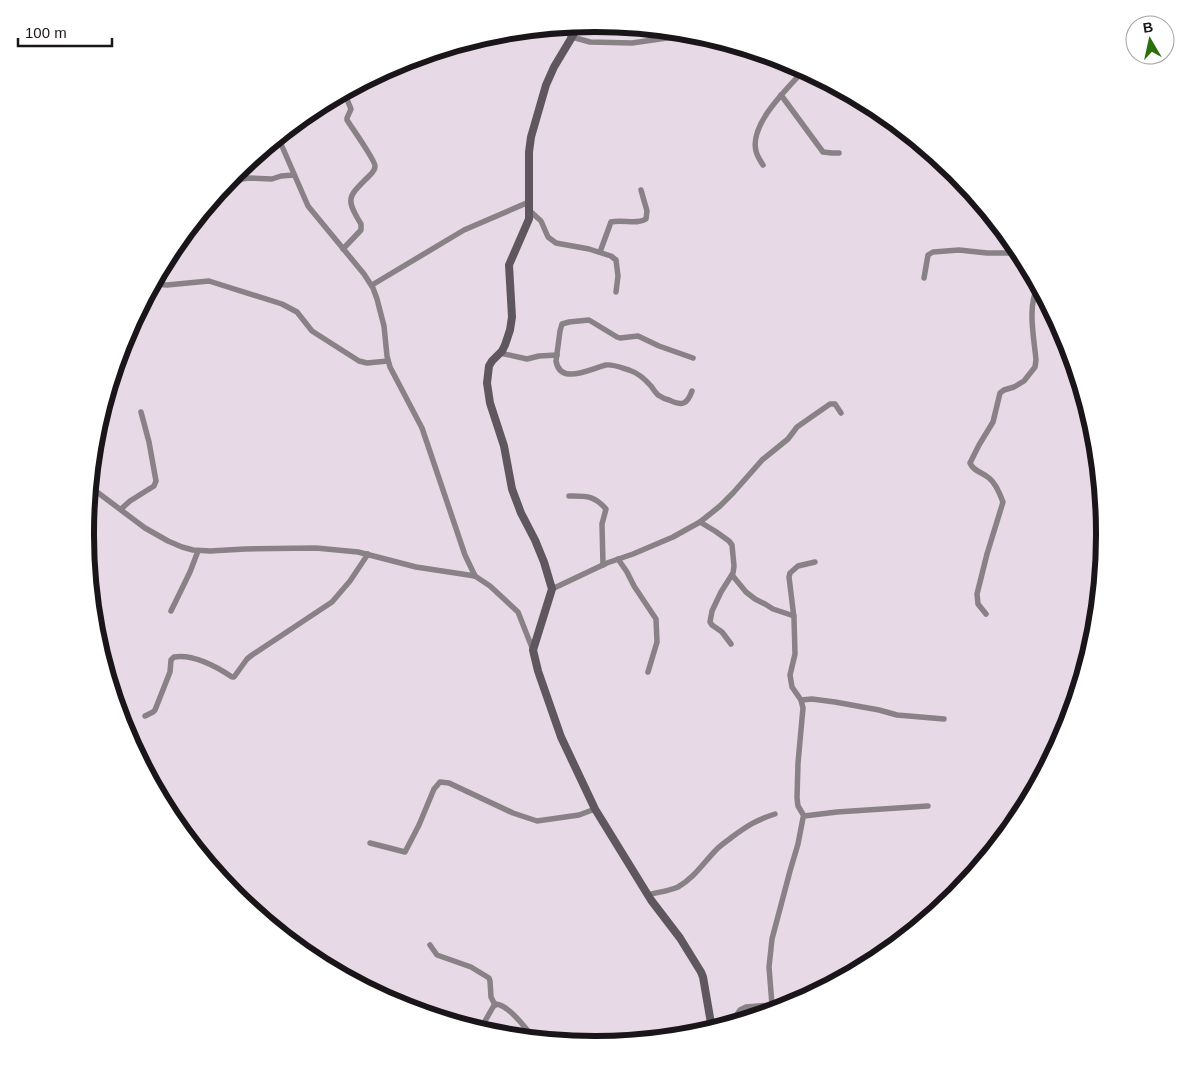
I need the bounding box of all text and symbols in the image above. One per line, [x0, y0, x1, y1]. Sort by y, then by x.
scale bar [18, 15, 111, 47]
north arrow [1125, 15, 1175, 65]
text: B [1142, 18, 1154, 36]
text: 100 m [25, 24, 67, 41]

